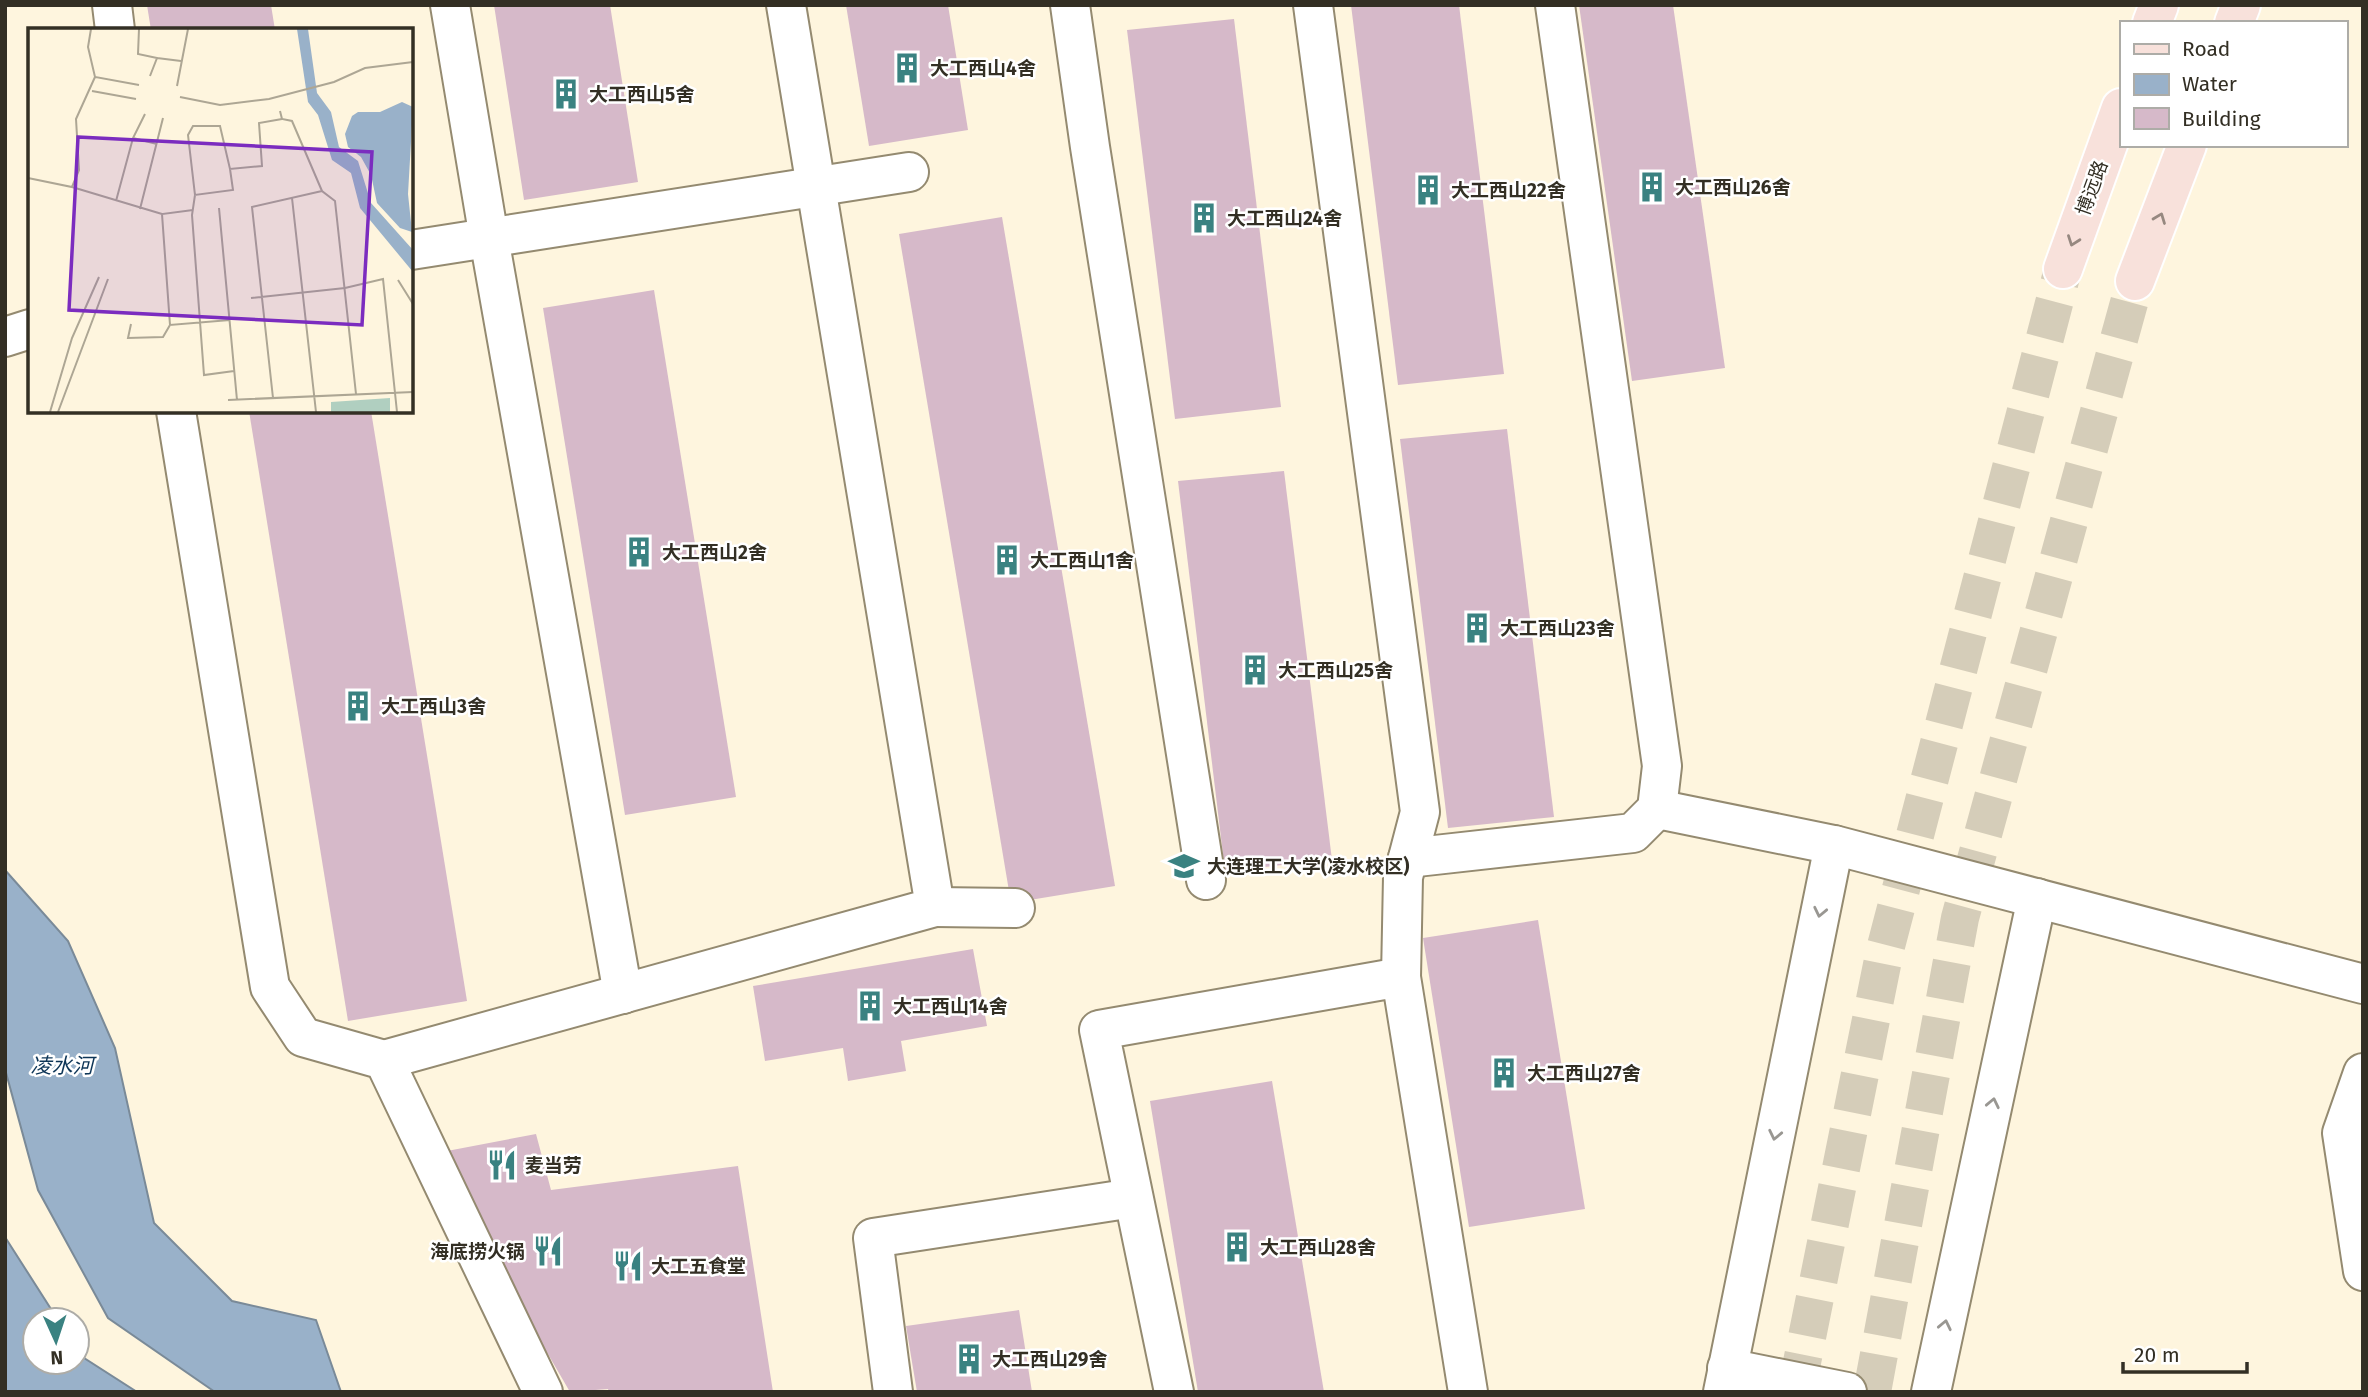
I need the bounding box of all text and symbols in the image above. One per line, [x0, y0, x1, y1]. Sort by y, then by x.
legend [2120, 21, 2347, 147]
inset map [28, 28, 413, 413]
text: Road [2182, 36, 2230, 62]
building icon: 大工西山4舍 [890, 51, 924, 85]
place label: 大工西山4舍 [930, 57, 1036, 80]
text: Water [2182, 71, 2237, 97]
building icon: 大工西山5舍 [549, 77, 583, 111]
place label: 大工西山5舍 [589, 83, 694, 106]
text: Building [2182, 106, 2261, 132]
street label: 博远路 [2071, 157, 2113, 219]
building icon: 大工西山26舍 [1635, 170, 1669, 204]
building icon: 大工西山22舍 [1411, 173, 1445, 207]
place label: 大工西山26舍 [1675, 176, 1791, 199]
place label: 大工西山22舍 [1451, 179, 1566, 202]
building icon: 大工西山24舍 [1187, 201, 1221, 235]
place label: 大工西山24舍 [1227, 207, 1342, 230]
one-way arrow [2151, 212, 2165, 224]
one-way arrow [2067, 235, 2081, 247]
building icon: 大工西山2舍 [622, 535, 656, 569]
place label: 大工西山2舍 [662, 541, 767, 564]
building icon: 大工西山1舍 [990, 543, 1024, 577]
place label: 大工西山1舍 [1030, 549, 1134, 572]
building icon: 大工西山23舍 [1460, 611, 1494, 645]
place label: 大工西山23舍 [1500, 617, 1615, 640]
building icon: 大工西山25舍 [1238, 653, 1272, 687]
place label: 大工西山25舍 [1278, 659, 1393, 682]
building icon: 大工西山3舍 [341, 689, 375, 723]
place label: 大工西山3舍 [381, 695, 486, 718]
school or university icon: 大连理工大学(凌水校区) [1167, 849, 1201, 883]
place label: 大连理工大学(凌水校区) [1207, 855, 1409, 878]
one-way arrow [1814, 906, 1829, 918]
building icon: 大工西山14舍 [853, 989, 887, 1023]
place label: 大工西山14舍 [893, 995, 1008, 1018]
water label: 凌水河 [31, 1053, 97, 1079]
building icon: 大工西山27舍 [1487, 1056, 1521, 1090]
place label: 大工西山27舍 [1527, 1062, 1641, 1085]
one-way arrow [1985, 1097, 1999, 1109]
one-way arrow [1768, 1129, 1783, 1141]
restaurant icon: 麦当劳 [485, 1148, 519, 1182]
place label: 麦当劳 [525, 1154, 582, 1177]
building icon: 大工西山28舍 [1220, 1230, 1254, 1264]
restaurant icon: 海底捞火锅 [531, 1234, 565, 1268]
place label: 大工西山28舍 [1260, 1236, 1376, 1259]
place label: 海底捞火锅 [430, 1240, 525, 1263]
restaurant icon: 大工五食堂 [611, 1249, 645, 1283]
place label: 大工五食堂 [651, 1255, 746, 1278]
north arrow [21, 1306, 91, 1376]
one-way arrow [1937, 1319, 1952, 1331]
scale bar [2123, 1330, 2247, 1374]
building icon: 大工西山29舍 [952, 1342, 986, 1376]
text: 20 m [2134, 1342, 2180, 1368]
text: N [50, 1346, 64, 1369]
place label: 大工西山29舍 [992, 1348, 1107, 1371]

